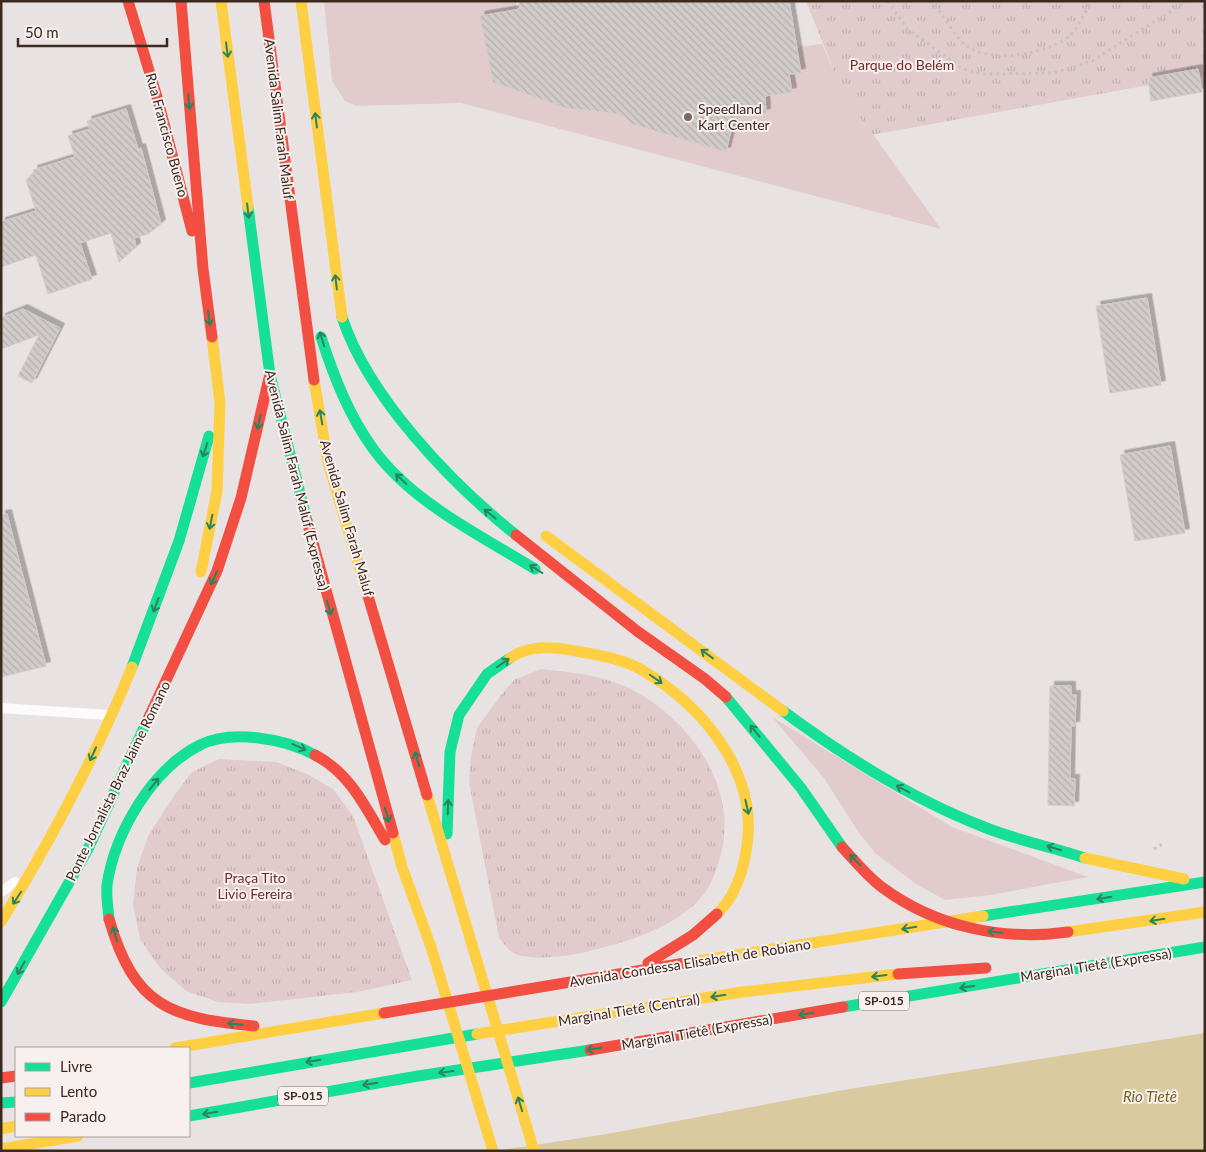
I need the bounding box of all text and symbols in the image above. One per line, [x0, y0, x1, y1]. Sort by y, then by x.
scale bar [18, 15, 166, 47]
text: 50 m [25, 23, 59, 41]
street label: Avenida Salim Farah Maluf [261, 37, 298, 201]
one-way arrow [222, 41, 232, 57]
park label: Parque do Belém [850, 56, 954, 73]
street label: Rua Francisco Bueno [143, 71, 192, 199]
one-way arrow [184, 94, 194, 110]
place label: Speedland Kart Center [698, 100, 770, 133]
marker: Speedland Kart Center [682, 111, 694, 123]
one-way arrow [311, 113, 321, 129]
one-way arrow [243, 202, 253, 218]
one-way arrow [331, 274, 341, 290]
one-way arrow [204, 309, 214, 325]
one-way arrow [317, 332, 327, 348]
street label: Avenida Salim Farah Maluf (Expressa) [262, 368, 333, 592]
one-way arrow [315, 410, 325, 426]
one-way arrow [254, 414, 263, 430]
street label: Avenida Salim Farah Maluf [317, 438, 378, 598]
one-way arrow [200, 442, 209, 457]
one-way arrow [395, 473, 408, 485]
one-way arrow [484, 508, 497, 519]
one-way arrow [206, 513, 215, 529]
one-way arrow [530, 564, 544, 574]
one-way arrow [208, 570, 218, 585]
one-way arrow [151, 597, 160, 612]
one-way arrow [325, 600, 335, 616]
one-way arrow [700, 649, 714, 659]
one-way arrow [496, 658, 510, 668]
one-way arrow [649, 674, 663, 684]
street label: Ponte Jornalista Braz Jaime Romano [62, 678, 173, 883]
one-way arrow [750, 725, 761, 738]
one-way arrow [291, 743, 306, 753]
one-way arrow [87, 746, 97, 761]
one-way arrow [412, 751, 422, 767]
one-way arrow [149, 778, 160, 791]
one-way arrow [896, 784, 911, 793]
one-way arrow [444, 799, 453, 815]
one-way arrow [743, 799, 752, 815]
one-way arrow [383, 807, 393, 823]
one-way arrow [1047, 842, 1063, 852]
one-way arrow [848, 854, 861, 866]
park label: Praça Tito Livio Fereira [218, 869, 292, 902]
one-way arrow [12, 891, 22, 905]
one-way arrow [1096, 893, 1112, 903]
one-way arrow [1149, 915, 1165, 925]
one-way arrow [901, 923, 917, 933]
one-way arrow [110, 926, 120, 942]
one-way arrow [988, 927, 1004, 937]
street label: Avenida Condessa Elisabeth de Robiano [568, 935, 812, 990]
street label: Marginal Tietê (Expressa) [1019, 944, 1173, 985]
one-way arrow [16, 960, 26, 975]
one-way arrow [871, 971, 887, 981]
one-way arrow [959, 982, 975, 992]
street label: Marginal Tietê (Central) [557, 990, 701, 1029]
one-way arrow [710, 991, 726, 1001]
road number: SP-015 [859, 991, 909, 1010]
one-way arrow [799, 1009, 815, 1019]
street label: Marginal Tietê (Expressa) [620, 1010, 774, 1053]
one-way arrow [227, 1019, 243, 1029]
one-way arrow [587, 1045, 603, 1055]
legend [15, 1047, 190, 1137]
text: Livre [60, 1057, 92, 1075]
one-way arrow [305, 1057, 321, 1067]
one-way arrow [438, 1067, 454, 1077]
one-way arrow [362, 1080, 378, 1090]
text: Lento [60, 1082, 97, 1100]
road number: SP-015 [278, 1086, 328, 1106]
water label: Rio Tietê [1123, 1087, 1177, 1105]
one-way arrow [514, 1096, 524, 1112]
text: Parado [60, 1107, 106, 1125]
one-way arrow [202, 1108, 218, 1118]

